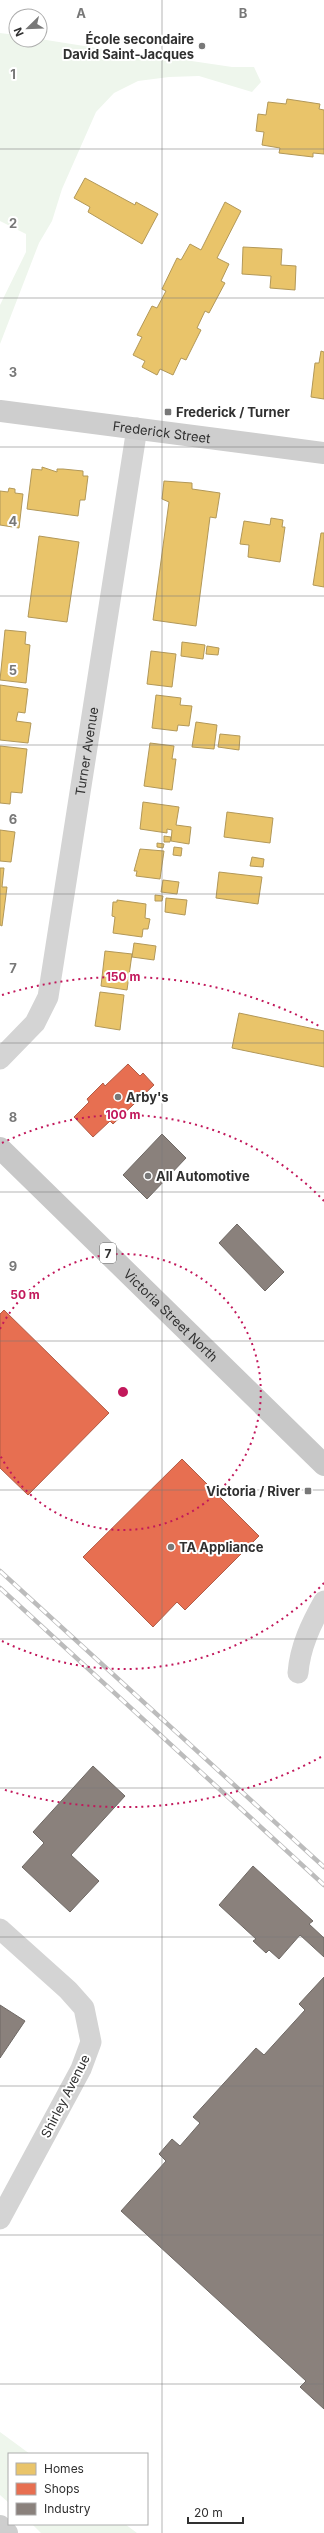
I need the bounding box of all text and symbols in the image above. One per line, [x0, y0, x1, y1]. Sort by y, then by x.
text: A [76, 5, 86, 21]
text: B [239, 5, 248, 21]
north arrow [8, 8, 48, 48]
text: N [11, 25, 27, 39]
place label: École secondaire David Saint-Jacques [63, 31, 194, 62]
marker: École secondaire David Saint-Jacques [197, 41, 207, 51]
text: 1 [10, 66, 16, 82]
text: 2 [9, 215, 17, 231]
text: 3 [9, 364, 17, 380]
place label: Frederick / Turner [176, 404, 290, 420]
marker: Frederick / Turner [163, 407, 173, 417]
street label: Frederick Street [112, 418, 211, 446]
text: 4 [9, 513, 18, 529]
text: 5 [9, 662, 17, 678]
street label: Turner Avenue [72, 706, 101, 797]
text: 6 [9, 811, 17, 827]
text: 7 [9, 960, 17, 976]
text: 150 m [106, 969, 140, 984]
place label: Arby's [126, 1089, 169, 1105]
marker: Arby's [113, 1092, 123, 1102]
text: 100 m [105, 1107, 141, 1122]
text: 8 [9, 1109, 17, 1125]
place label: All Automotive [156, 1168, 250, 1184]
marker: All Automotive [143, 1171, 153, 1181]
road number: 7 [100, 1243, 116, 1263]
text: 9 [9, 1258, 17, 1274]
street label: Victoria Street North [120, 1265, 221, 1365]
text: 50 m [10, 1287, 40, 1302]
centre of rings [116, 1385, 130, 1399]
place label: Victoria / River [206, 1483, 301, 1499]
marker: Victoria / River [303, 1486, 313, 1496]
place label: TA Appliance [179, 1539, 264, 1555]
marker: TA Appliance [166, 1542, 176, 1552]
street label: Shirley Avenue [37, 2052, 93, 2140]
legend [8, 2453, 148, 2525]
text: Homes [44, 2461, 84, 2476]
text: Shops [44, 2481, 80, 2496]
scale bar [188, 2499, 243, 2525]
text: Industry [44, 2501, 91, 2516]
text: 20 m [194, 2505, 223, 2520]

